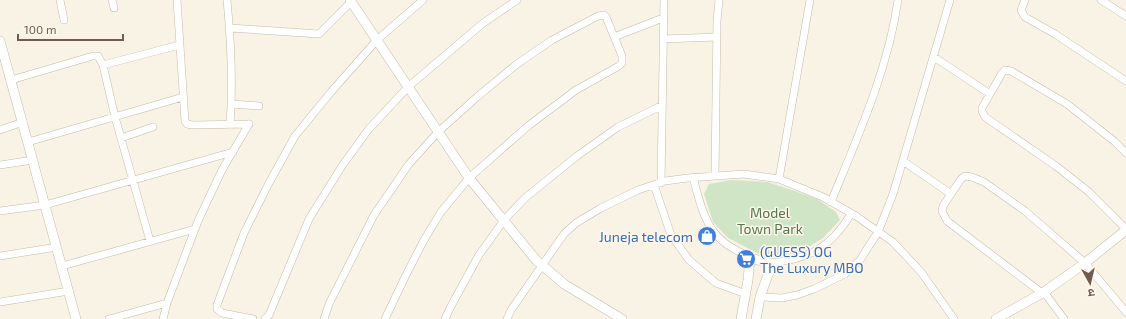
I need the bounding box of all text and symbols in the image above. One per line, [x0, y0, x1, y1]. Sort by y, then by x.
scale bar [18, 16, 123, 42]
text: 100 m [24, 22, 56, 36]
park label: Model Town Park [737, 204, 803, 237]
shop icon: Juneja telecom [696, 225, 718, 247]
place label: Juneja telecom [599, 228, 693, 245]
place label: (GUESS) OG The Luxury MBO [760, 243, 864, 276]
supermarket icon: (GUESS) OG The Luxury MBO [735, 248, 757, 270]
north arrow [1070, 263, 1110, 303]
text: उ [1087, 287, 1096, 300]

